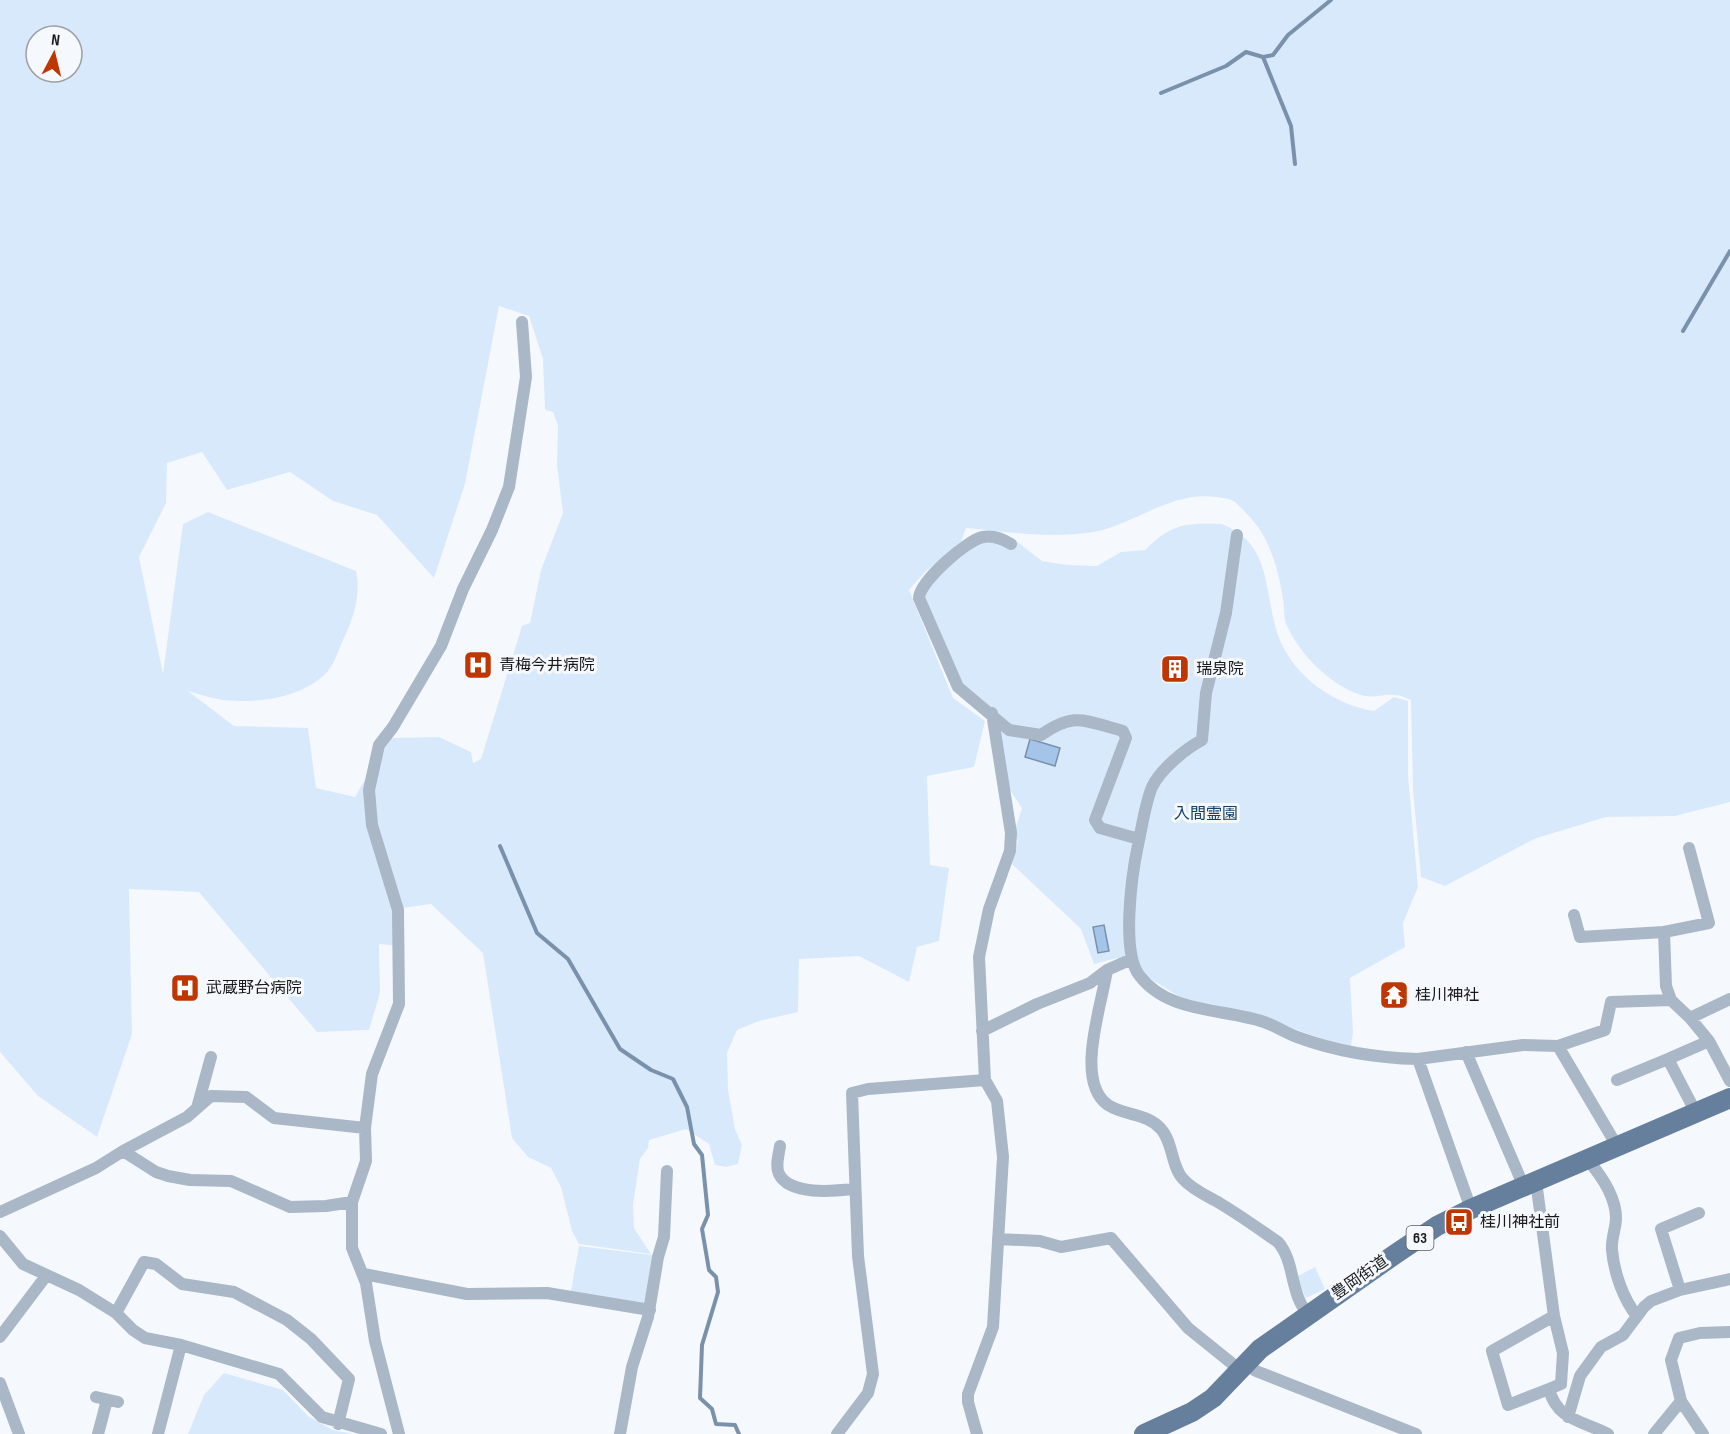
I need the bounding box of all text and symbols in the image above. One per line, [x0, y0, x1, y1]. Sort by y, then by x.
north arrow [24, 24, 84, 84]
text: N [50, 31, 61, 51]
hospital icon: 青梅今井病院 [462, 649, 494, 681]
building icon: 瑞泉院 [1159, 653, 1191, 685]
place label: 青梅今井病院 [499, 656, 595, 675]
place label: 瑞泉院 [1196, 660, 1244, 679]
park label: 入間霊園 [1174, 805, 1238, 824]
hospital icon: 武蔵野台病院 [169, 972, 201, 1004]
place label: 武蔵野台病院 [206, 979, 302, 998]
temple icon: 桂川神社 [1378, 979, 1410, 1011]
place label: 桂川神社 [1415, 986, 1479, 1005]
bus stop icon: 桂川神社前 [1443, 1206, 1475, 1238]
place label: 桂川神社前 [1480, 1213, 1560, 1232]
road number: 63 [1406, 1226, 1434, 1250]
street label: 豊岡街道 [1328, 1252, 1392, 1304]

